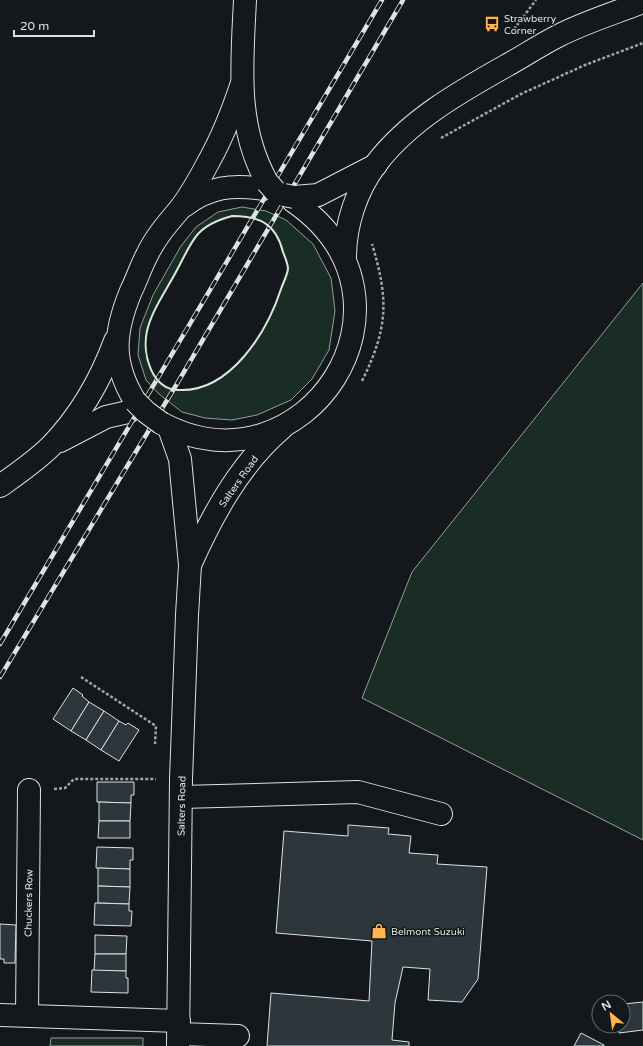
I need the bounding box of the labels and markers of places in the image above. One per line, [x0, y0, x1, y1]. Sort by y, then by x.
place label: Strawberry Corner [504, 13, 557, 37]
bus stop icon: Strawberry Corner [483, 15, 501, 33]
shop icon: Belmont Suzuki [370, 922, 388, 940]
place label: Belmont Suzuki [391, 926, 465, 938]

